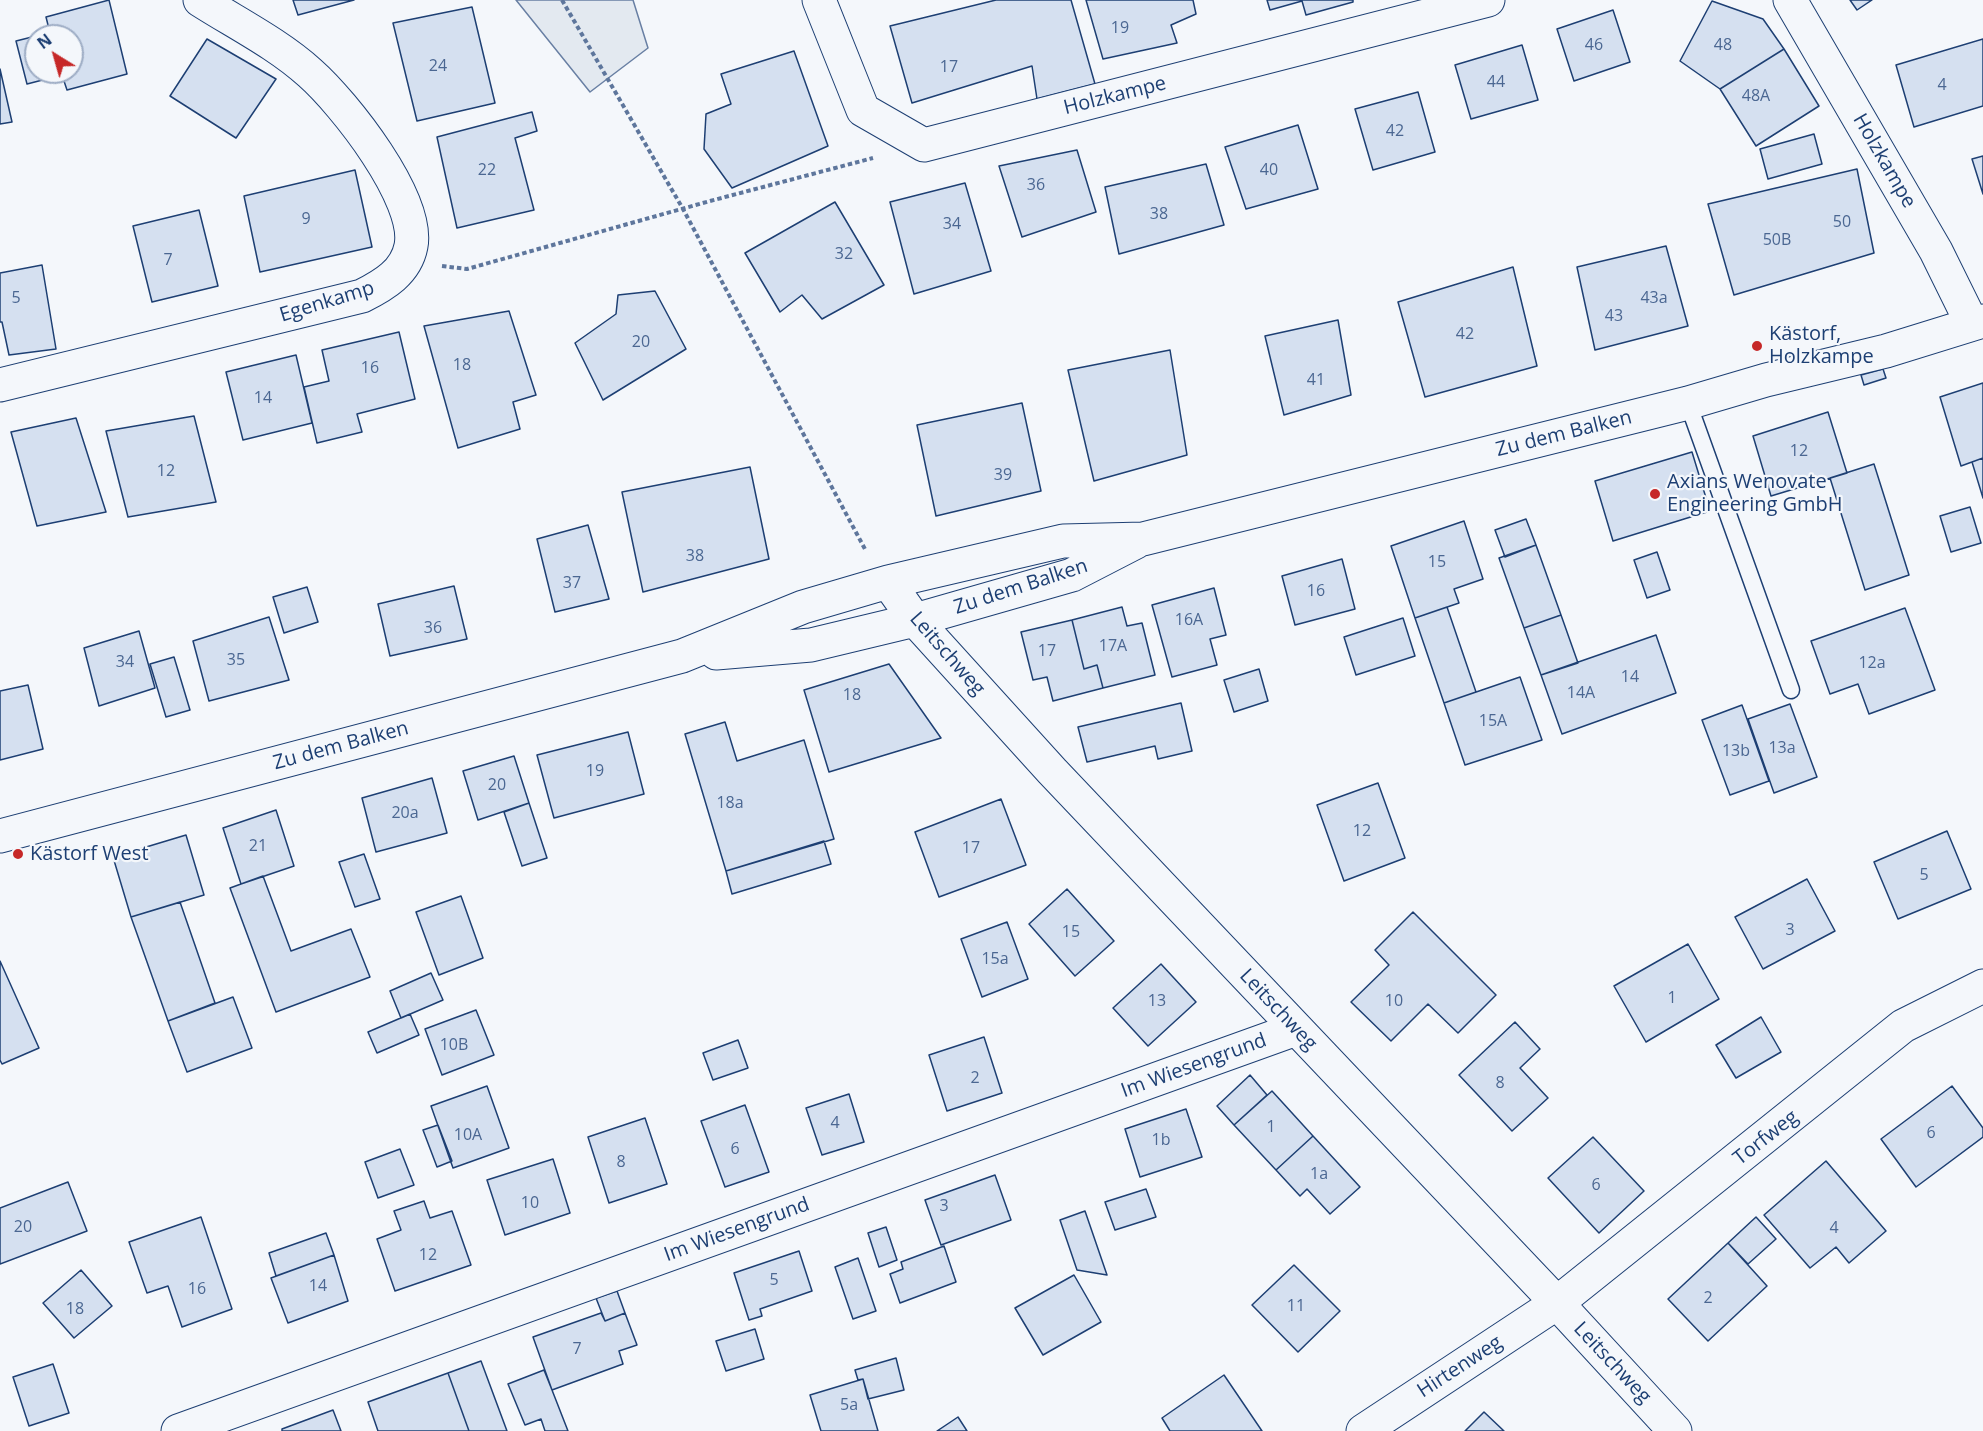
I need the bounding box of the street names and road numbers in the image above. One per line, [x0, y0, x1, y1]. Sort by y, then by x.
street label: Holzkampe [1061, 72, 1169, 120]
street label: Holzkampe [1847, 110, 1921, 212]
street label: Egenkamp [277, 276, 377, 328]
street label: Zu dem Balken [1494, 406, 1634, 462]
street label: Zu dem Balken [951, 554, 1091, 620]
street label: Leitschweg [904, 607, 990, 701]
street label: Zu dem Balken [271, 716, 411, 776]
street label: Leitschweg [1234, 964, 1322, 1056]
street label: Im Wiesengrund [1118, 1029, 1270, 1103]
street label: Torfweg [1729, 1105, 1803, 1171]
street label: Im Wiesengrund [661, 1193, 813, 1267]
street label: Leitschweg [1568, 1317, 1656, 1409]
street label: Hirtenweg [1413, 1331, 1507, 1403]

